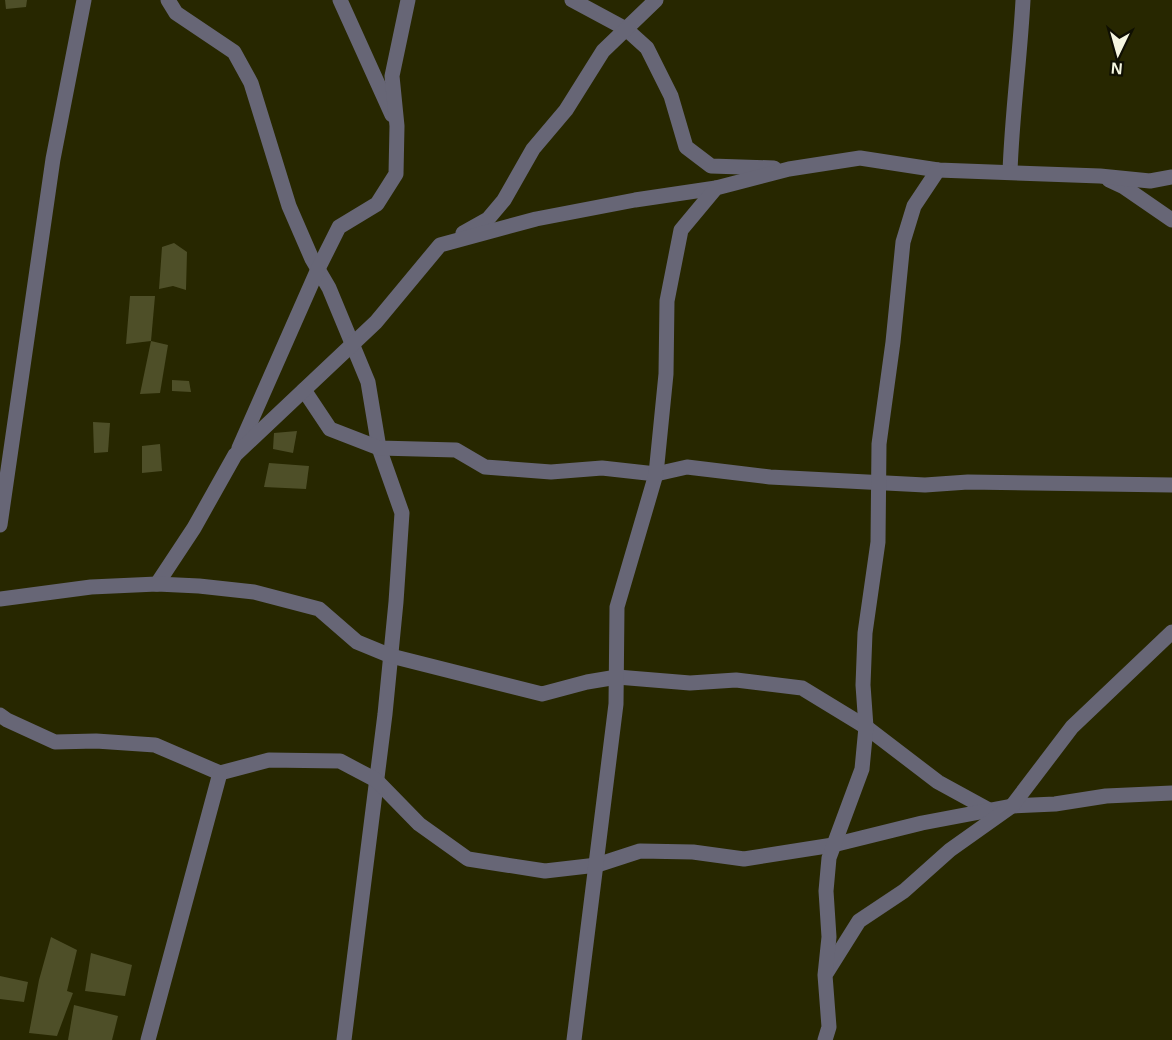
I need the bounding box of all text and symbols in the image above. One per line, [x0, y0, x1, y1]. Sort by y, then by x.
north arrow [1088, 24, 1148, 84]
text: N [1110, 59, 1123, 77]

